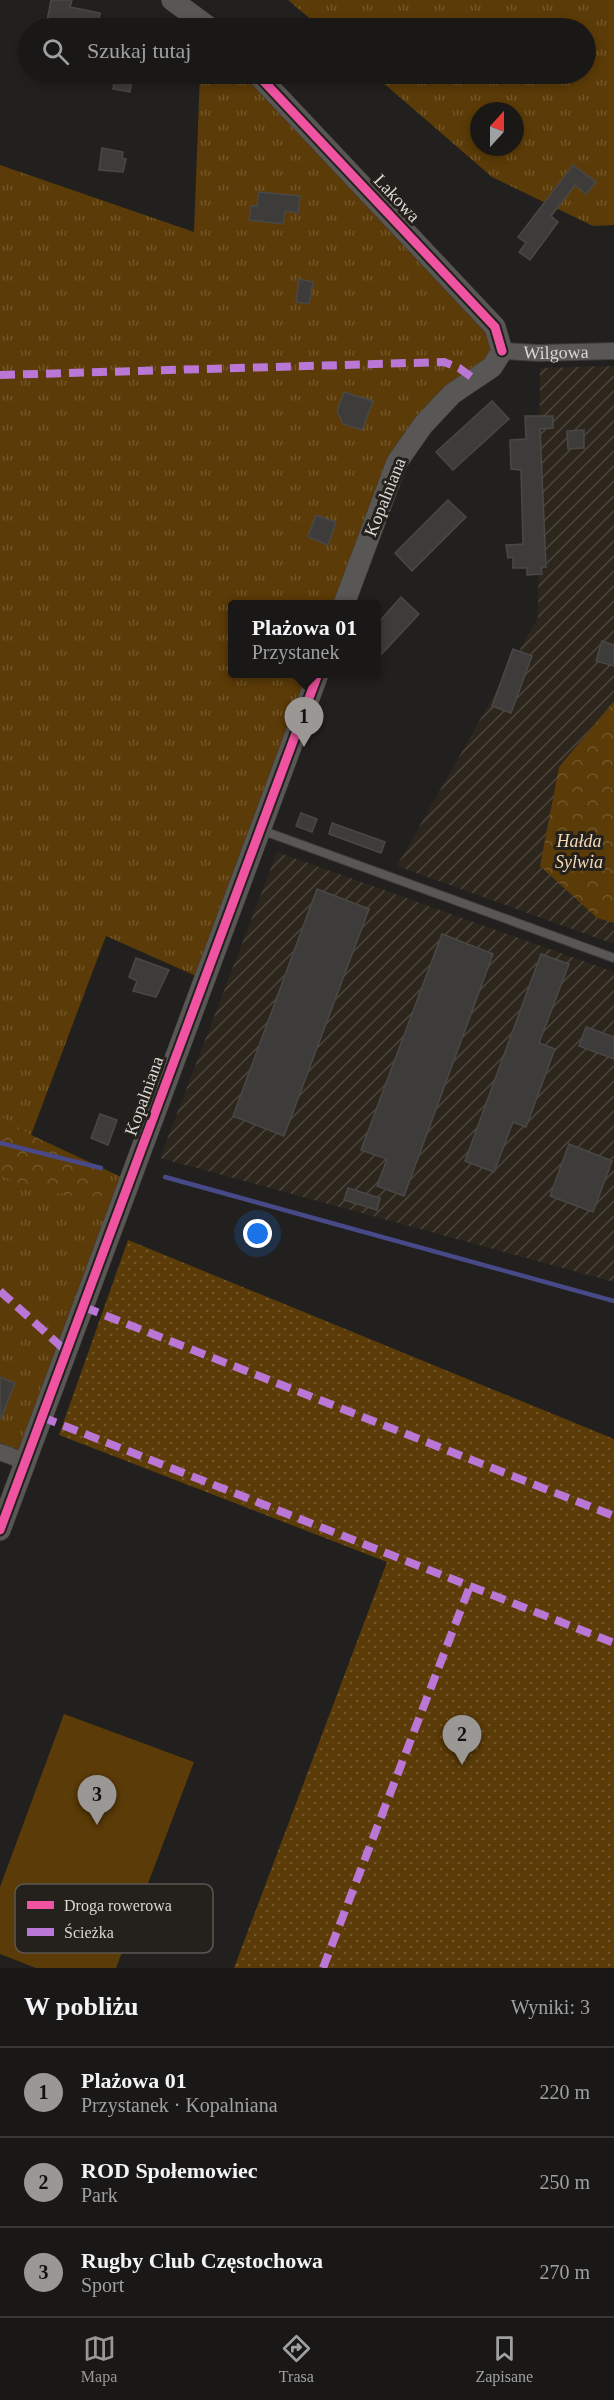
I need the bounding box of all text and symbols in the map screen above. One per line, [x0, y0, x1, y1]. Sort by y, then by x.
search box [18, 18, 596, 84]
icon: search [39, 35, 72, 68]
text: Szukaj tutaj [87, 38, 191, 63]
north arrow [470, 102, 524, 156]
street label: Lakowa [370, 170, 424, 226]
street label: Wilgowa [523, 342, 589, 363]
street label: Kopalniana [360, 455, 410, 539]
popup [228, 600, 381, 678]
text: Plażowa 01 [252, 615, 357, 640]
text: Przystanek [252, 641, 339, 663]
pin: 1 [284, 698, 324, 747]
park label: Hałda Sylwia [555, 831, 603, 872]
street label: Kopalniana [120, 1054, 168, 1138]
your location [243, 1219, 272, 1248]
pin: 2 [442, 1716, 482, 1765]
pin: 3 [78, 1776, 116, 1825]
legend [15, 1884, 213, 1953]
text: Droga rowerowa [64, 1897, 172, 1915]
text: Ścieżka [64, 1923, 114, 1941]
text: W pobliżu [24, 1992, 138, 2021]
text: Wyniki: 3 [511, 1996, 590, 2018]
text: Plażowa 01 [81, 2068, 187, 2093]
text: 1 [39, 2081, 49, 2103]
text: 220 m [539, 2081, 590, 2103]
text: Przystanek · Kopalniana [81, 2094, 278, 2116]
text: ROD Społemowiec [81, 2158, 258, 2183]
text: 2 [39, 2171, 49, 2193]
text: 250 m [539, 2171, 590, 2193]
text: Park [81, 2184, 118, 2206]
text: Rugby Club Częstochowa [81, 2248, 323, 2273]
text: 3 [39, 2261, 49, 2283]
text: 270 m [539, 2261, 590, 2283]
text: Sport [81, 2274, 124, 2296]
tab: Mapa [81, 2332, 117, 2386]
tab: Trasa [279, 2332, 314, 2386]
tab: Zapisane [475, 2332, 533, 2386]

